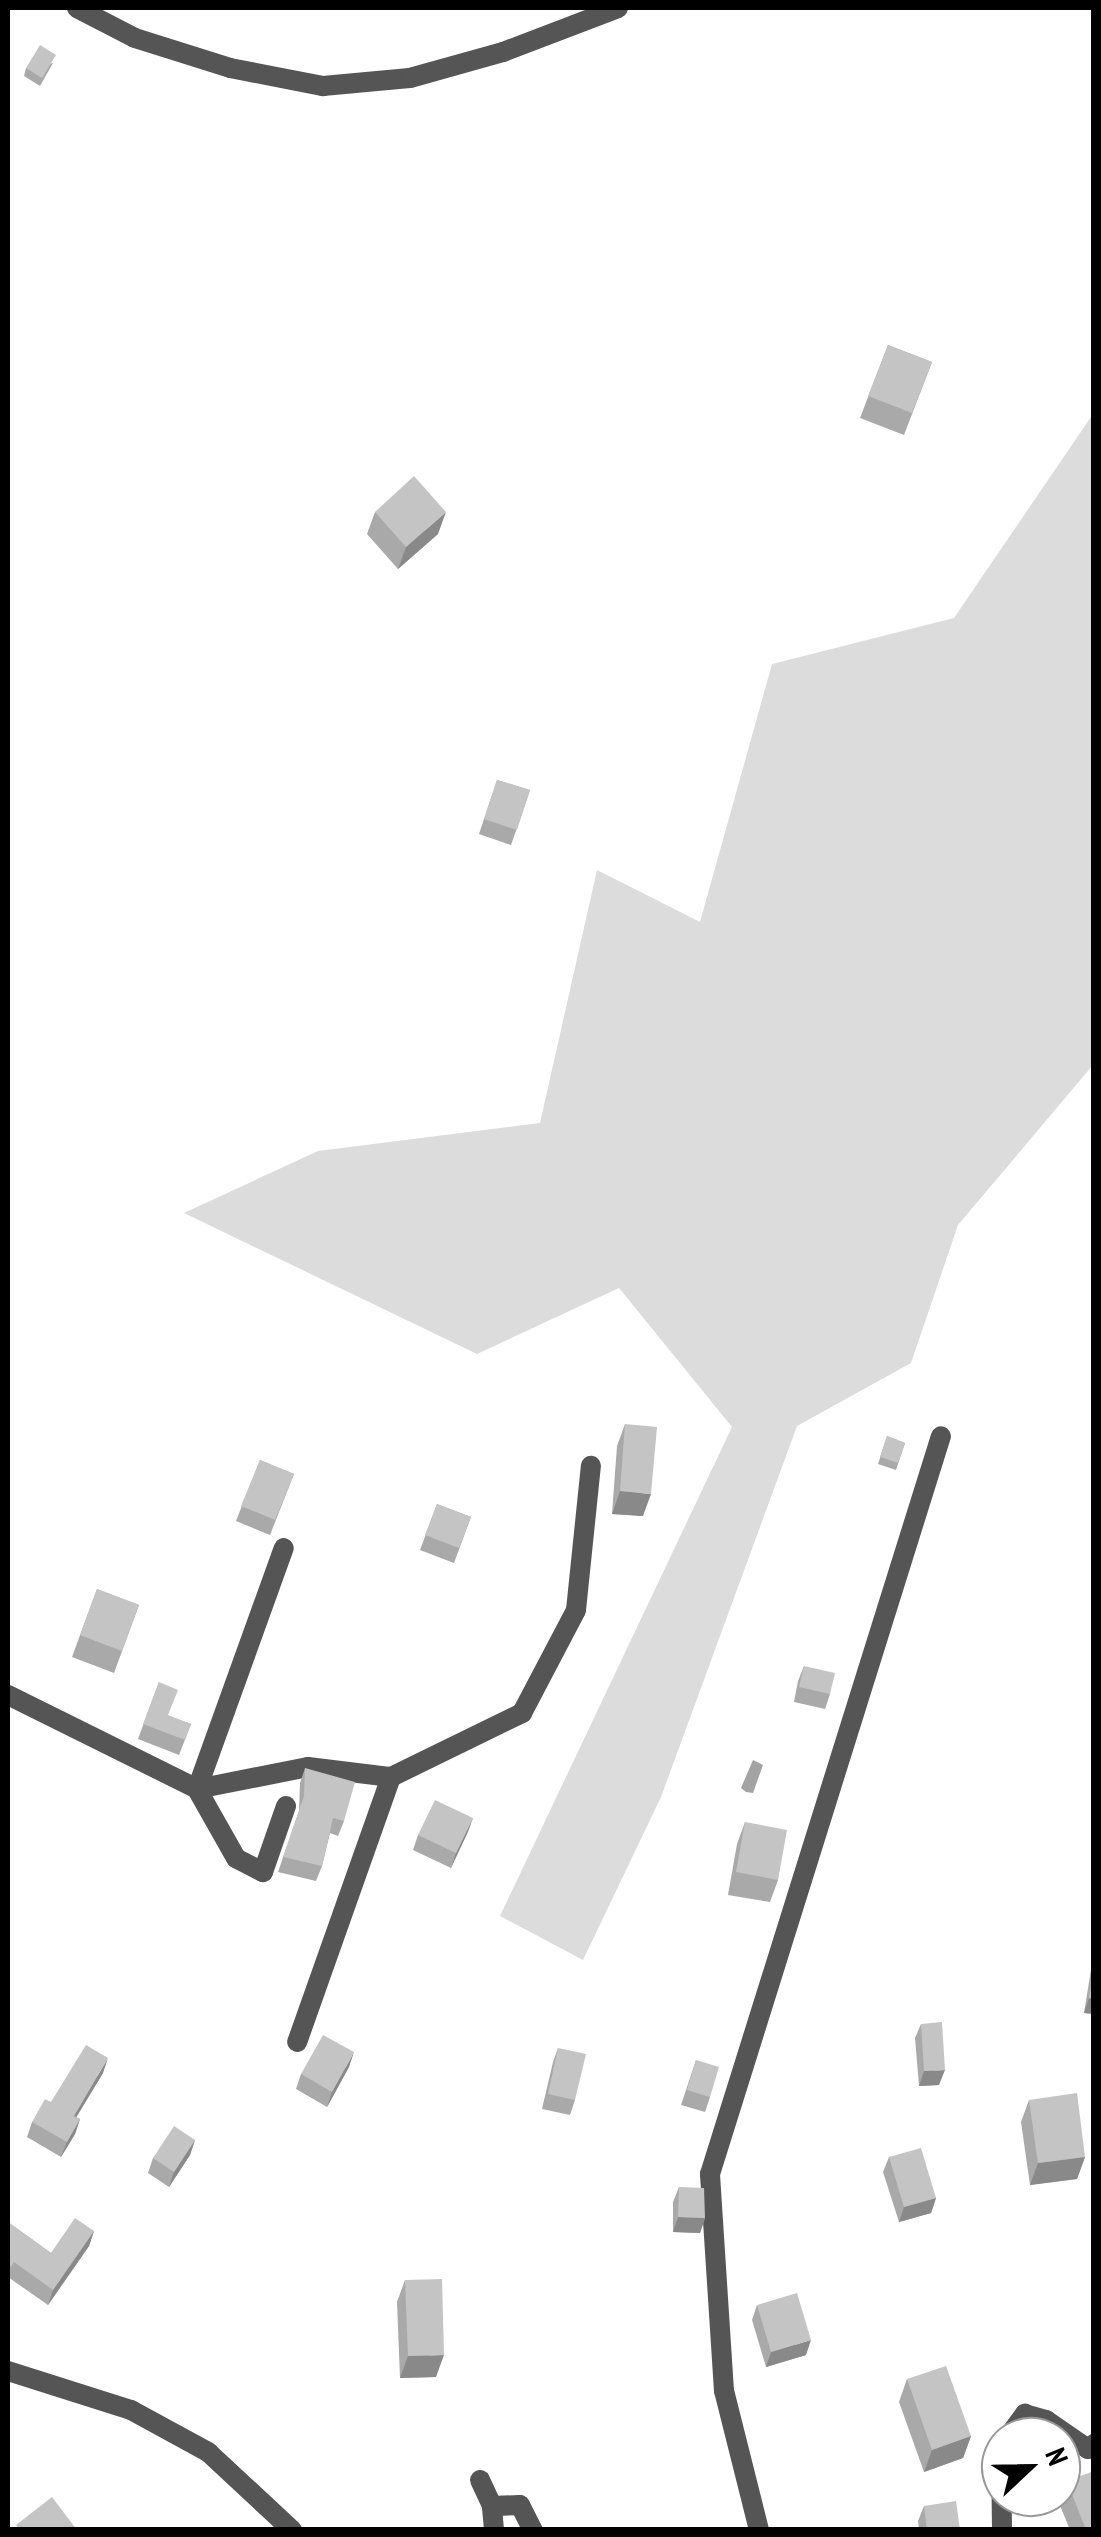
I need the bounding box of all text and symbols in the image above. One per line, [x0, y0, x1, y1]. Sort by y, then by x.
north arrow [981, 2417, 1081, 2517]
text: N [1037, 2442, 1077, 2470]

